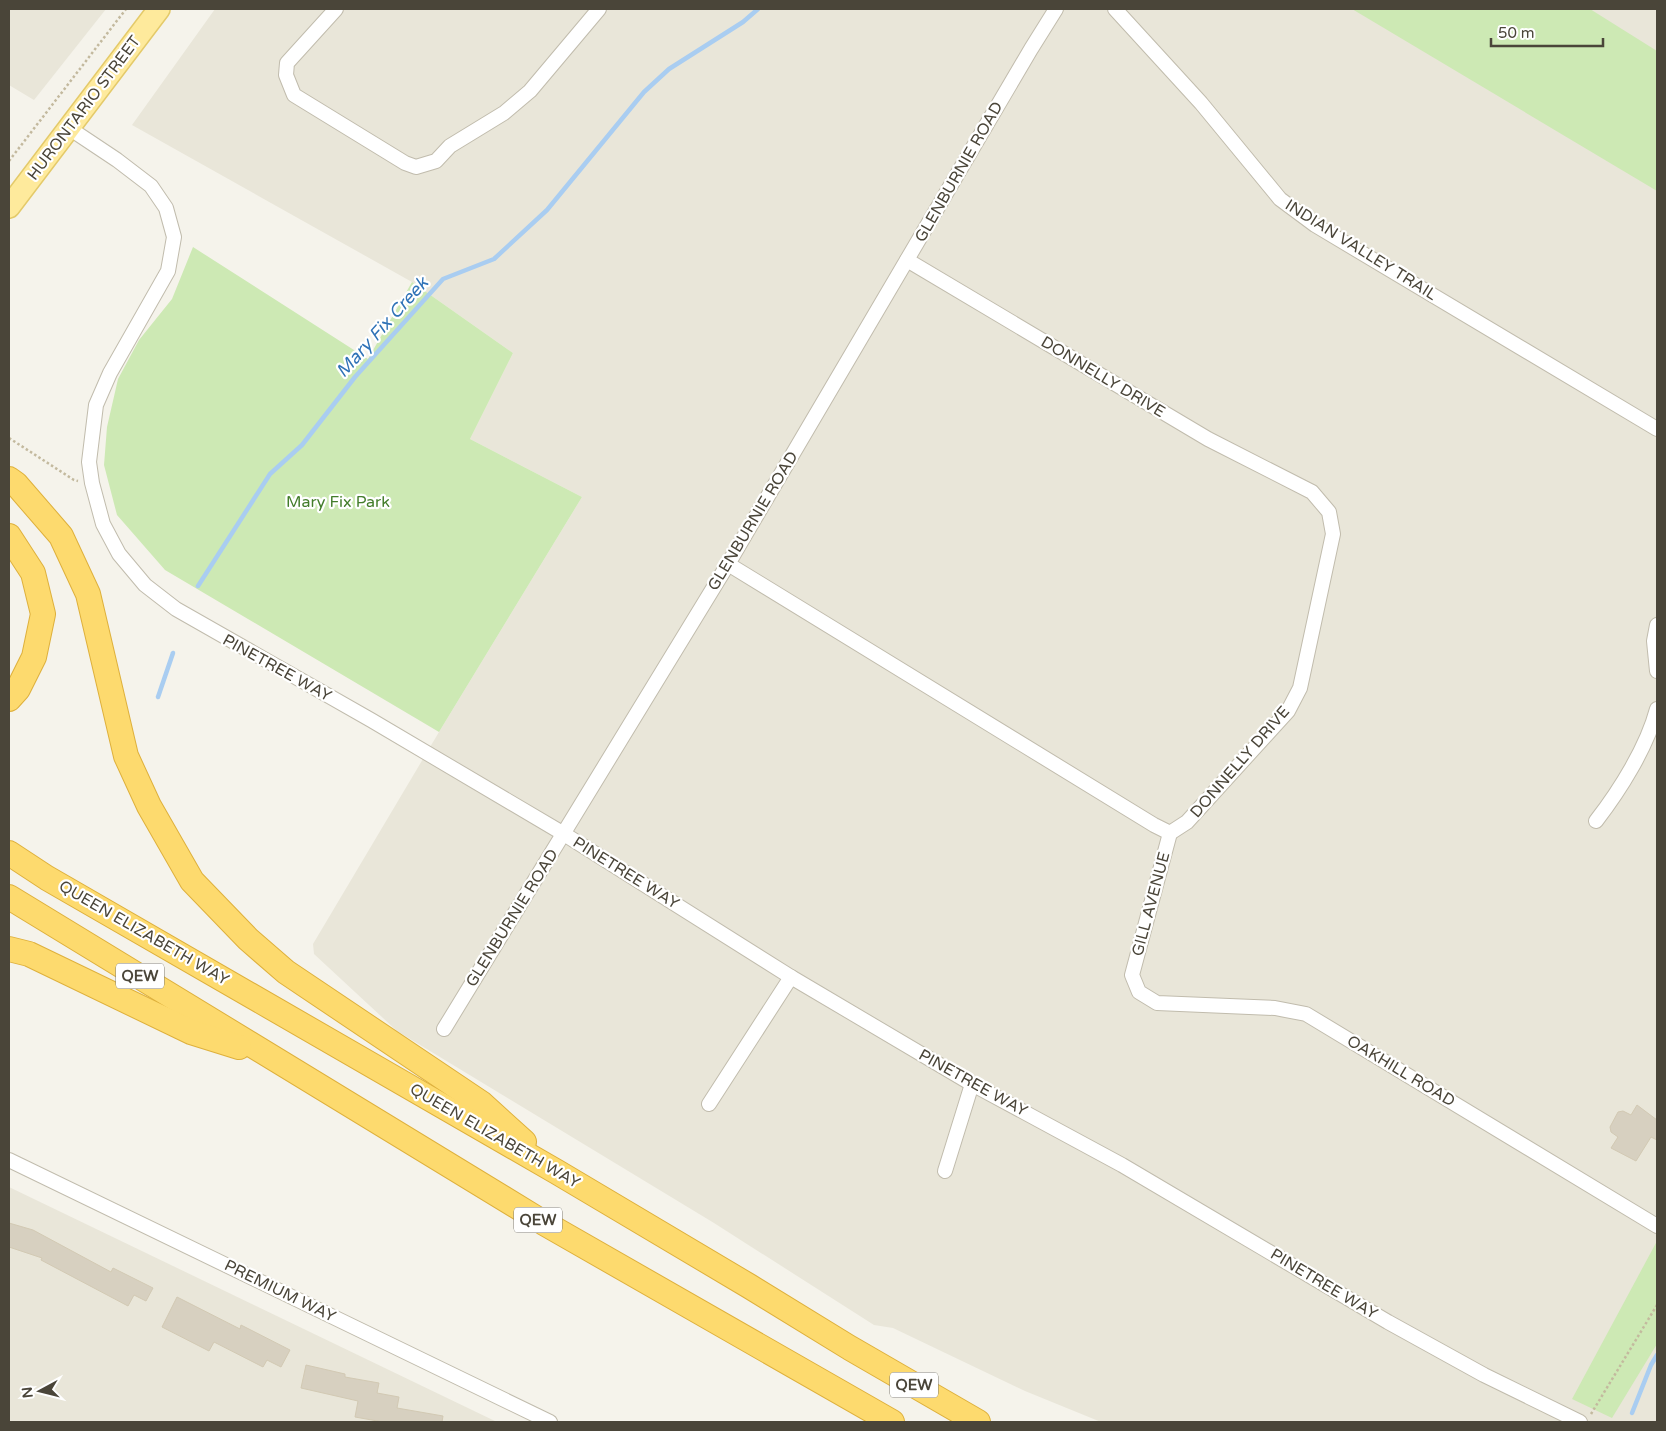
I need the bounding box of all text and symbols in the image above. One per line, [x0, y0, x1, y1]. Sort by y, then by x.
scale bar [1491, 15, 1604, 47]
text: 50 m [1498, 24, 1535, 42]
street label: HURONTARIO STREET [23, 32, 145, 184]
street label: GLENBURNIE ROAD [911, 98, 1007, 246]
street label: INDIAN VALLEY TRAIL [1281, 195, 1441, 305]
water label: Mary Fix Creek [331, 271, 434, 382]
street label: DONNELLY DRIVE [1037, 332, 1169, 422]
street label: GLENBURNIE ROAD [704, 448, 802, 594]
park label: Mary Fix Park [286, 492, 390, 512]
street label: PINETREE WAY [219, 630, 335, 706]
street label: DONNELLY DRIVE [1186, 702, 1294, 822]
street label: PINETREE WAY [569, 832, 683, 914]
street label: GLENBURNIE ROAD [461, 845, 563, 991]
street label: GILL AVENUE [1127, 850, 1175, 958]
street label: QUEEN ELIZABETH WAY [55, 876, 233, 990]
road number: QEW [116, 964, 164, 988]
street label: OAKHILL ROAD [1343, 1031, 1459, 1111]
street label: PINETREE WAY [915, 1045, 1031, 1121]
street label: QUEEN ELIZABETH WAY [406, 1079, 584, 1193]
road number: QEW [514, 1208, 562, 1232]
street label: PINETREE WAY [1267, 1244, 1381, 1324]
street label: PREMIUM WAY [221, 1255, 339, 1327]
north arrow [15, 1366, 65, 1416]
road number: QEW [890, 1372, 938, 1398]
text: N [18, 1386, 37, 1399]

